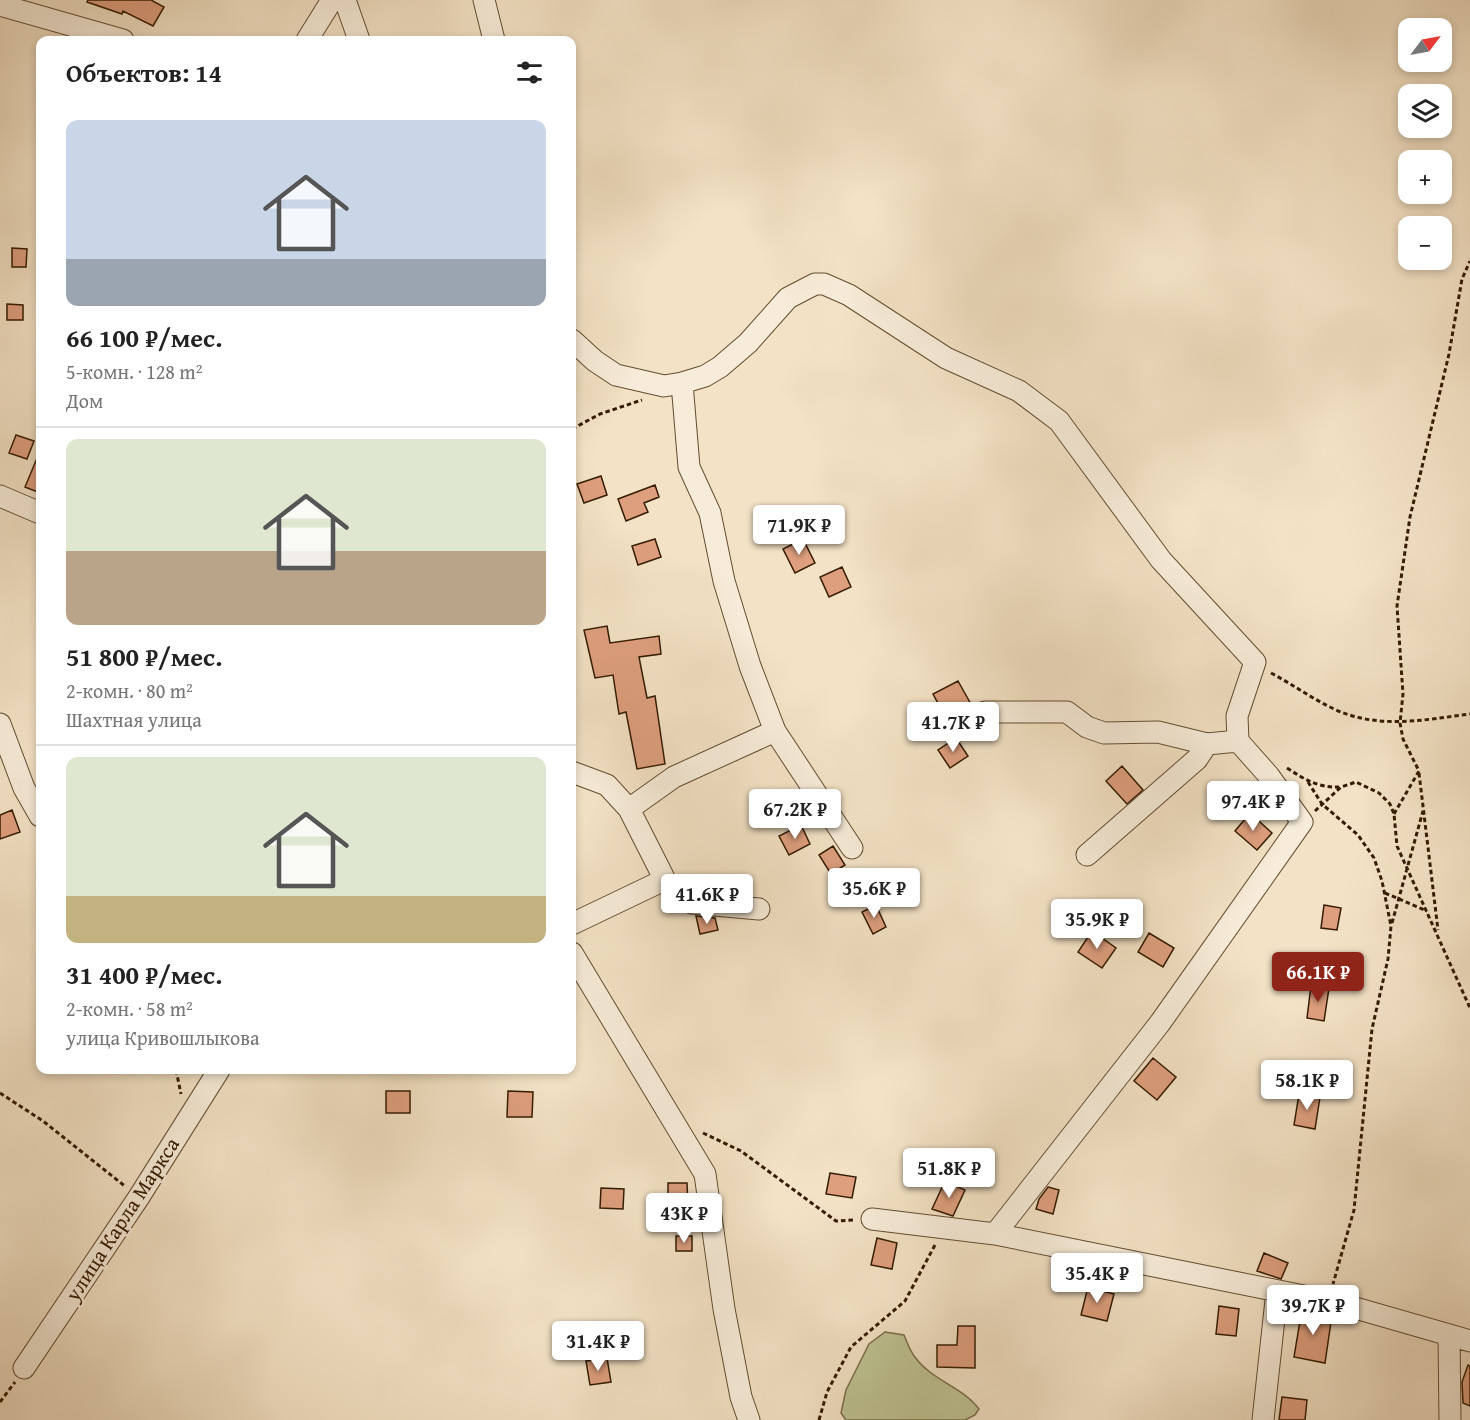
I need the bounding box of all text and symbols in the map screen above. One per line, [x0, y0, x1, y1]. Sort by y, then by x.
north arrow [1398, 18, 1452, 72]
map controls [1398, 18, 1452, 270]
text: Объектов: 14 [66, 53, 222, 92]
icon: filters [513, 56, 546, 89]
button: layers [1398, 84, 1452, 138]
button: + [1398, 150, 1452, 204]
icon: home [252, 159, 360, 267]
button: − [1398, 216, 1452, 270]
text: 66 100 ₽/мес. [66, 318, 222, 357]
text: 5-комн. · 128 m² [66, 357, 202, 386]
text: Дом [66, 386, 103, 415]
icon: home [252, 478, 360, 586]
pin: 71.9K ₽ [744, 505, 854, 556]
text: 71.9K ₽ [767, 510, 831, 539]
text: 51 800 ₽/мес. [66, 637, 222, 676]
text: 2-комн. · 80 m² [66, 676, 193, 705]
pin: 41.7K ₽ [898, 702, 1008, 753]
text: Шахтная улица [66, 705, 202, 734]
text: 41.7K ₽ [921, 707, 985, 736]
pin: 97.4K ₽ [1198, 781, 1308, 832]
text: 97.4K ₽ [1221, 786, 1285, 815]
pin: 67.2K ₽ [740, 789, 850, 840]
text: 67.2K ₽ [763, 794, 827, 823]
icon: home [252, 796, 360, 904]
pin: 35.6K ₽ [819, 868, 929, 919]
text: 35.6K ₽ [842, 873, 906, 902]
pin: 41.6K ₽ [652, 874, 762, 925]
text: 41.6K ₽ [675, 879, 739, 908]
pin: 35.9K ₽ [1042, 899, 1152, 950]
text: 35.9K ₽ [1065, 904, 1129, 933]
pin: 66.1K ₽ [1263, 952, 1373, 1003]
text: 31 400 ₽/мес. [66, 955, 222, 994]
text: 66.1K ₽ [1286, 957, 1350, 986]
text: 2-комн. · 58 m² [66, 994, 193, 1023]
text: улица Кривошлыкова [66, 1023, 259, 1052]
pin: 58.1K ₽ [1252, 1060, 1362, 1111]
text: 58.1K ₽ [1275, 1065, 1339, 1094]
street label: улица Карла Маркса [57, 1131, 187, 1308]
pin: 51.8K ₽ [894, 1148, 1004, 1199]
text: 51.8K ₽ [917, 1153, 981, 1182]
pin: 43K ₽ [642, 1193, 726, 1244]
text: 43K ₽ [660, 1198, 708, 1227]
pin: 35.4K ₽ [1042, 1253, 1152, 1304]
text: 35.4K ₽ [1065, 1258, 1129, 1287]
pin: 39.7K ₽ [1258, 1285, 1368, 1336]
text: 39.7K ₽ [1281, 1290, 1345, 1319]
pin: 31.4K ₽ [543, 1321, 653, 1372]
text: 31.4K ₽ [566, 1326, 630, 1355]

